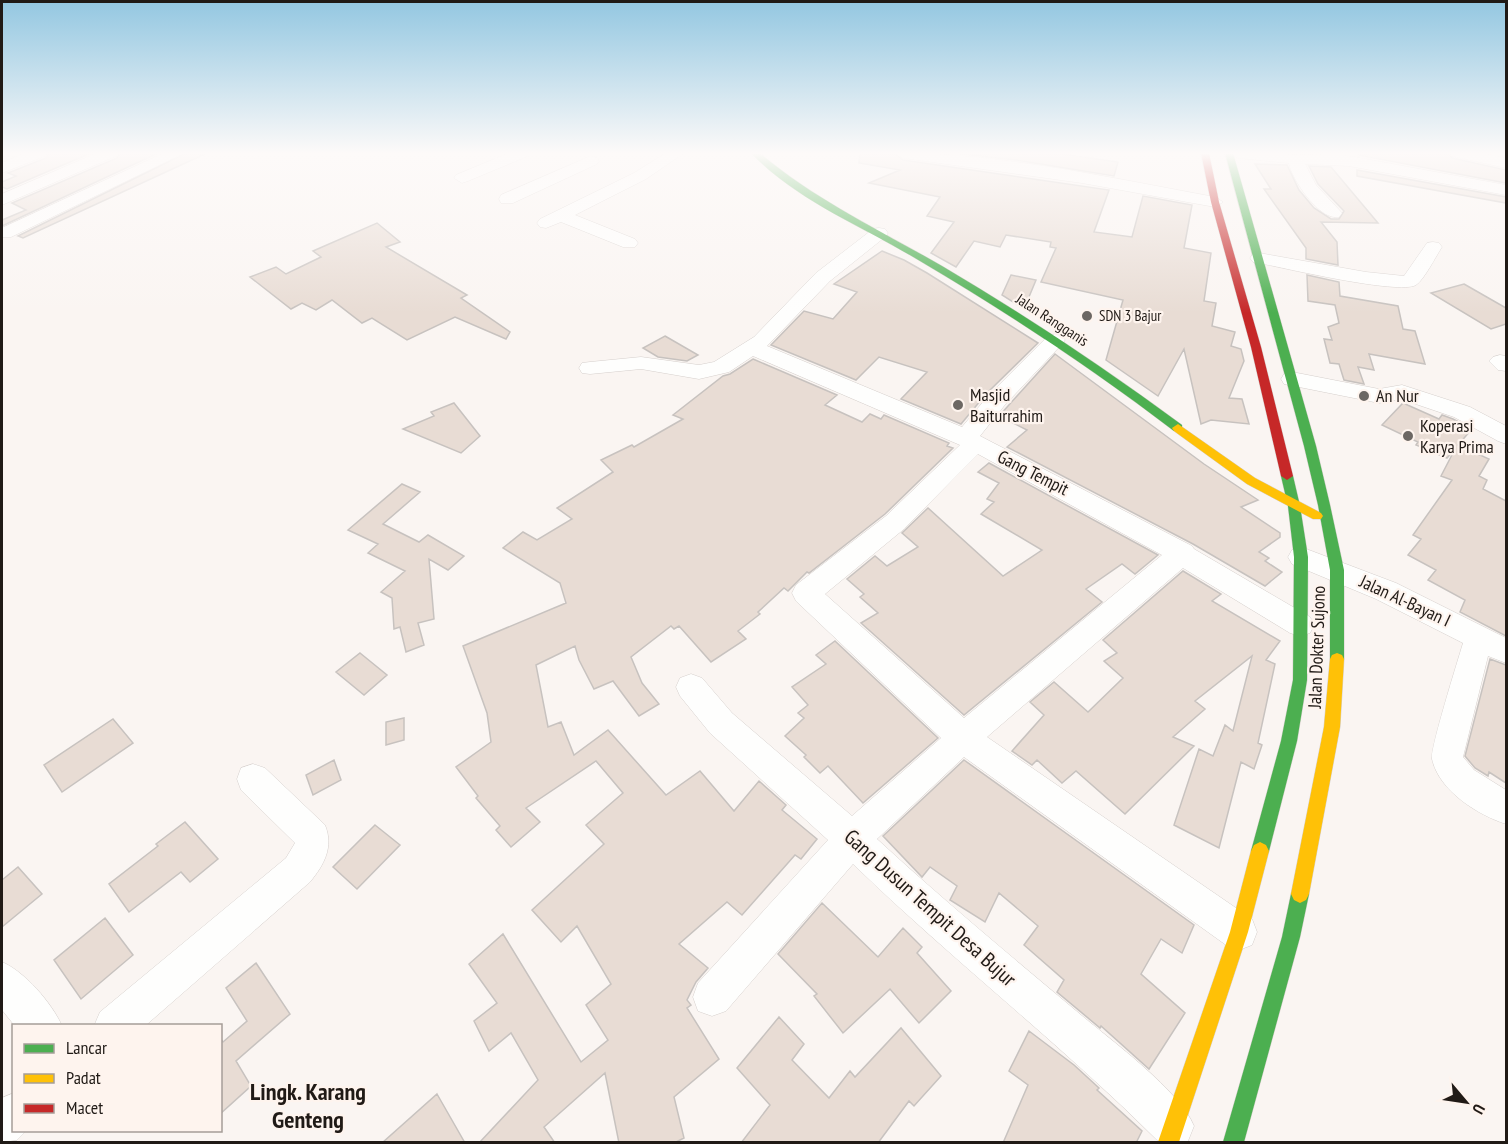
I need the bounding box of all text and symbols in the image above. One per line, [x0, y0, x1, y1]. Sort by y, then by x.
street label: Jalan Rangganis [1012, 289, 1092, 350]
place label: SDN 3 Bajur [1099, 306, 1162, 325]
marker: SDN 3 Bajur [1080, 309, 1094, 323]
place label: Masjid Baiturrahim [970, 383, 1043, 427]
place label: An Nur [1376, 384, 1419, 407]
marker: An Nur [1357, 389, 1371, 403]
marker: Masjid Baiturrahim [951, 398, 965, 412]
place label: Koperasi Karya Prima [1420, 414, 1494, 458]
marker: Koperasi Karya Prima [1401, 429, 1415, 443]
street label: Gang Tempit [994, 445, 1073, 500]
street label: Jalan Al-Bayan I [1355, 569, 1454, 632]
street label: Jalan Dokter Sujono [1303, 585, 1330, 710]
street label: Gang Dusun Tempit Desa Bujur [839, 823, 1022, 992]
legend [12, 1024, 222, 1132]
text: Lancar [66, 1036, 107, 1059]
text: Padat [66, 1066, 101, 1089]
north arrow [1436, 1072, 1496, 1132]
district label: Lingk. Karang Genteng [250, 1076, 366, 1135]
text: Macet [66, 1096, 103, 1119]
text: U [1468, 1101, 1490, 1118]

